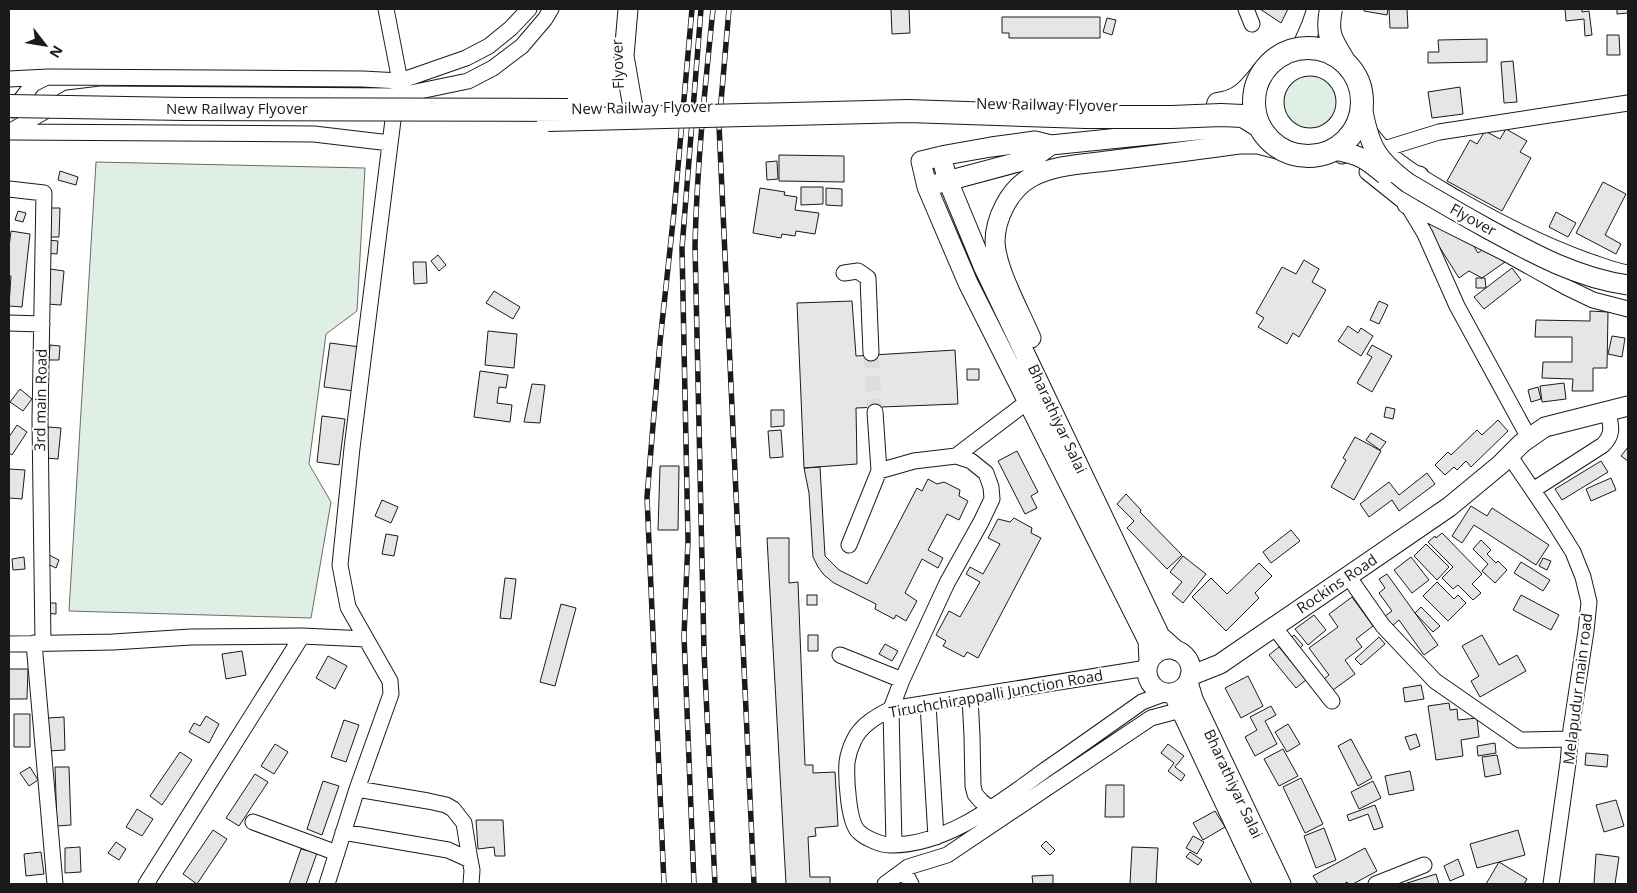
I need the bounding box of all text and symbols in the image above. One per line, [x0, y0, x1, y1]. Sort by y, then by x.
north arrow [20, 20, 70, 70]
street label: Flyover [606, 39, 628, 89]
text: N [45, 42, 68, 62]
street label: New Railway Flyover [976, 93, 1118, 115]
street label: New Railway Flyover [571, 96, 713, 118]
street label: New Railway Flyover [166, 98, 308, 118]
street label: Flyover [1447, 198, 1500, 240]
street label: 3rd main Road [29, 348, 51, 451]
street label: Bharathiyar Salai [1024, 361, 1092, 476]
street label: Rockins Road [1292, 549, 1381, 618]
street label: Melapudur main road [1558, 612, 1596, 766]
street label: Tiruchchirappalli Junction Road [887, 664, 1104, 722]
street label: Bharathiyar Salai [1200, 726, 1268, 841]

